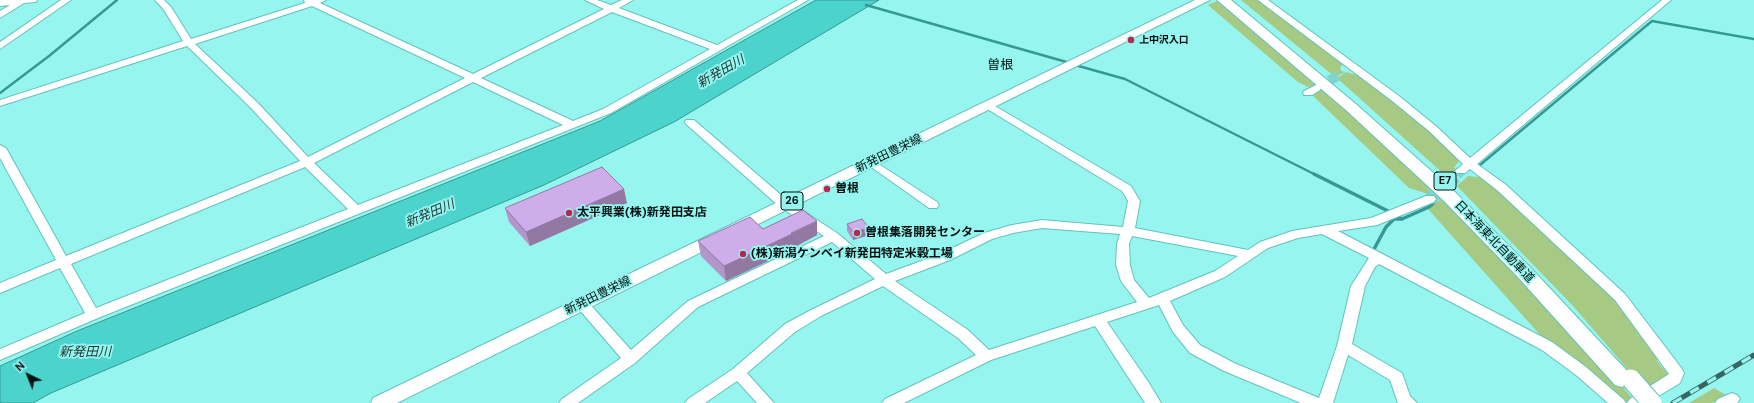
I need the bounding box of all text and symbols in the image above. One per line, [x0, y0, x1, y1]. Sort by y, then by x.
place label: 上中沢入口 [1139, 34, 1189, 46]
marker: 上中沢入口 [1126, 35, 1136, 45]
water label: 新発田川 [695, 52, 747, 92]
district label: 曽根 [987, 58, 1013, 74]
street label: 新発田豊栄線 [853, 132, 925, 176]
road number: E7 [1434, 172, 1456, 190]
place label: 曽根 [835, 182, 859, 196]
marker: 曽根 [822, 184, 832, 194]
road number: 26 [781, 192, 803, 210]
water label: 新発田川 [403, 197, 457, 231]
street label: 日本海東北自動車道 [1451, 198, 1537, 286]
place label: 太平興業(株)新発田支店 [577, 206, 707, 220]
marker: 太平興業(株)新発田支店 [564, 208, 574, 218]
place label: 曽根集落開発センター [865, 226, 985, 240]
marker: 曽根集落開発センター [852, 228, 862, 238]
place label: (株)新潟ケンベイ新発田特定米穀工場 [751, 247, 953, 261]
marker: (株)新潟ケンベイ新発田特定米穀工場 [738, 249, 748, 259]
street label: 新発田豊栄線 [562, 274, 634, 318]
water label: 新発田川 [59, 345, 111, 361]
north arrow [8, 355, 48, 395]
text: N [12, 358, 28, 374]

